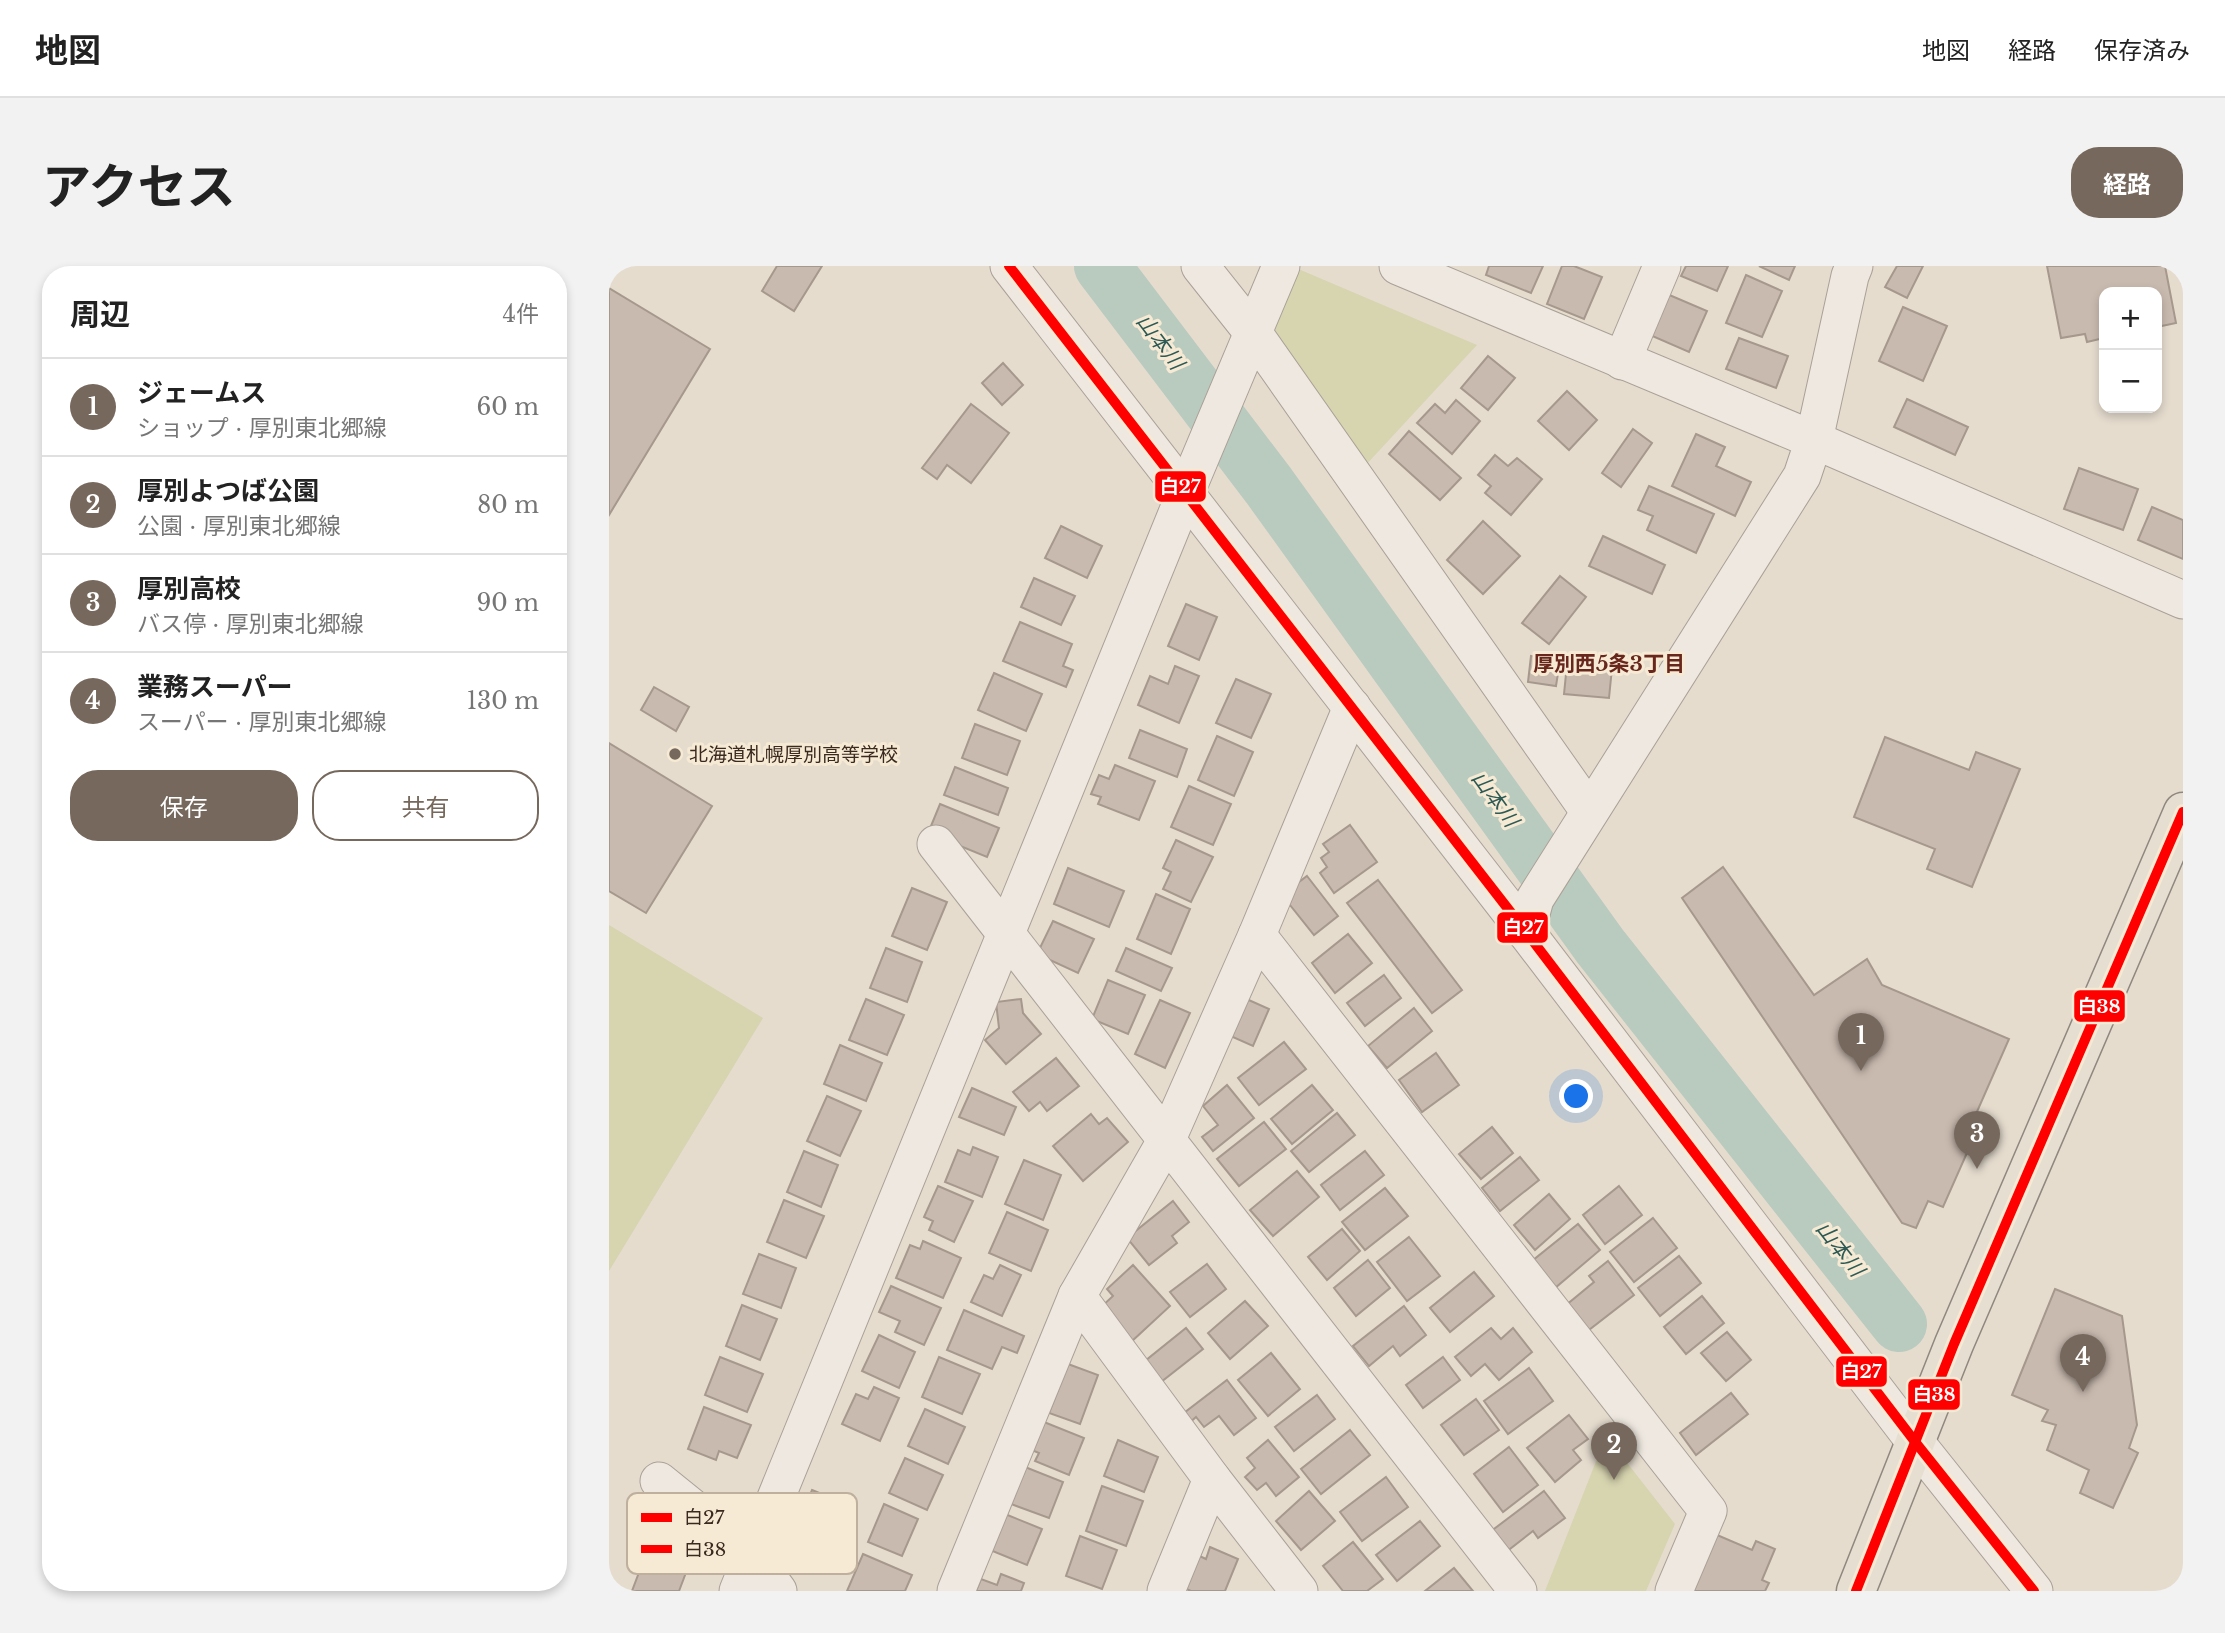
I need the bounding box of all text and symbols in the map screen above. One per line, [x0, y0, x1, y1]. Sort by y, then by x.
text: 地図 [35, 30, 101, 71]
text: 地図 [1922, 36, 1970, 65]
text: 経路 [2008, 36, 2056, 65]
text: 保存済み [2094, 36, 2190, 65]
button: 経路 [2071, 147, 2183, 218]
text: アクセス [42, 156, 236, 217]
map controls [2099, 287, 2162, 413]
button: + [2099, 287, 2162, 350]
text: 周辺 [70, 296, 130, 333]
text: 4件 [503, 300, 539, 328]
water label: 山本川 [1131, 309, 1191, 377]
button: − [2099, 350, 2162, 413]
text: ジェームス [137, 377, 266, 409]
text: 1 [88, 393, 98, 421]
text: 60 m [477, 393, 539, 421]
text: ショップ · 厚別東北郷線 [137, 414, 387, 442]
line badge: 白27 [1154, 470, 1207, 503]
text: 厚別よつば公園 [137, 475, 319, 507]
text: 白27 [1159, 475, 1202, 498]
text: 2 [86, 491, 100, 519]
text: 80 m [477, 491, 539, 519]
text: 公園 · 厚別東北郷線 [137, 512, 341, 540]
text: 厚別高校 [137, 573, 241, 605]
text: 3 [86, 589, 100, 617]
text: 90 m [477, 589, 539, 617]
text: バス停 · 厚別東北郷線 [137, 610, 364, 638]
district label: 厚別西5条3丁目 [1533, 651, 1685, 677]
text: 業務スーパー [137, 671, 293, 703]
text: 4 [85, 687, 101, 715]
text: 130 m [467, 687, 539, 715]
text: スーパー · 厚別東北郷線 [137, 708, 387, 736]
place label: 北海道札幌厚別高等学校 [689, 743, 898, 766]
marker: 北海道札幌厚別高等学校 [667, 746, 683, 762]
water label: 山本川 [1466, 766, 1525, 834]
button: 保存 [70, 770, 298, 841]
button: 共有 [312, 770, 539, 841]
line badge: 白27 [1496, 911, 1549, 944]
text: 白27 [1502, 916, 1545, 939]
line badge: 白38 [2073, 989, 2126, 1023]
text: 白38 [2077, 995, 2121, 1018]
pin: 1 [1838, 1013, 1884, 1071]
your location [1559, 1079, 1593, 1113]
pin: 3 [1954, 1111, 2000, 1169]
water label: 山本川 [1810, 1216, 1871, 1283]
pin: 4 [2060, 1334, 2106, 1392]
line badge: 白27 [1835, 1355, 1888, 1388]
text: 白27 [1840, 1360, 1883, 1383]
line badge: 白38 [1907, 1378, 1961, 1411]
text: 白38 [1912, 1383, 1956, 1406]
pin: 2 [1591, 1422, 1637, 1480]
legend [627, 1493, 857, 1574]
text: 白27 [684, 1506, 725, 1529]
text: 白38 [684, 1538, 726, 1561]

